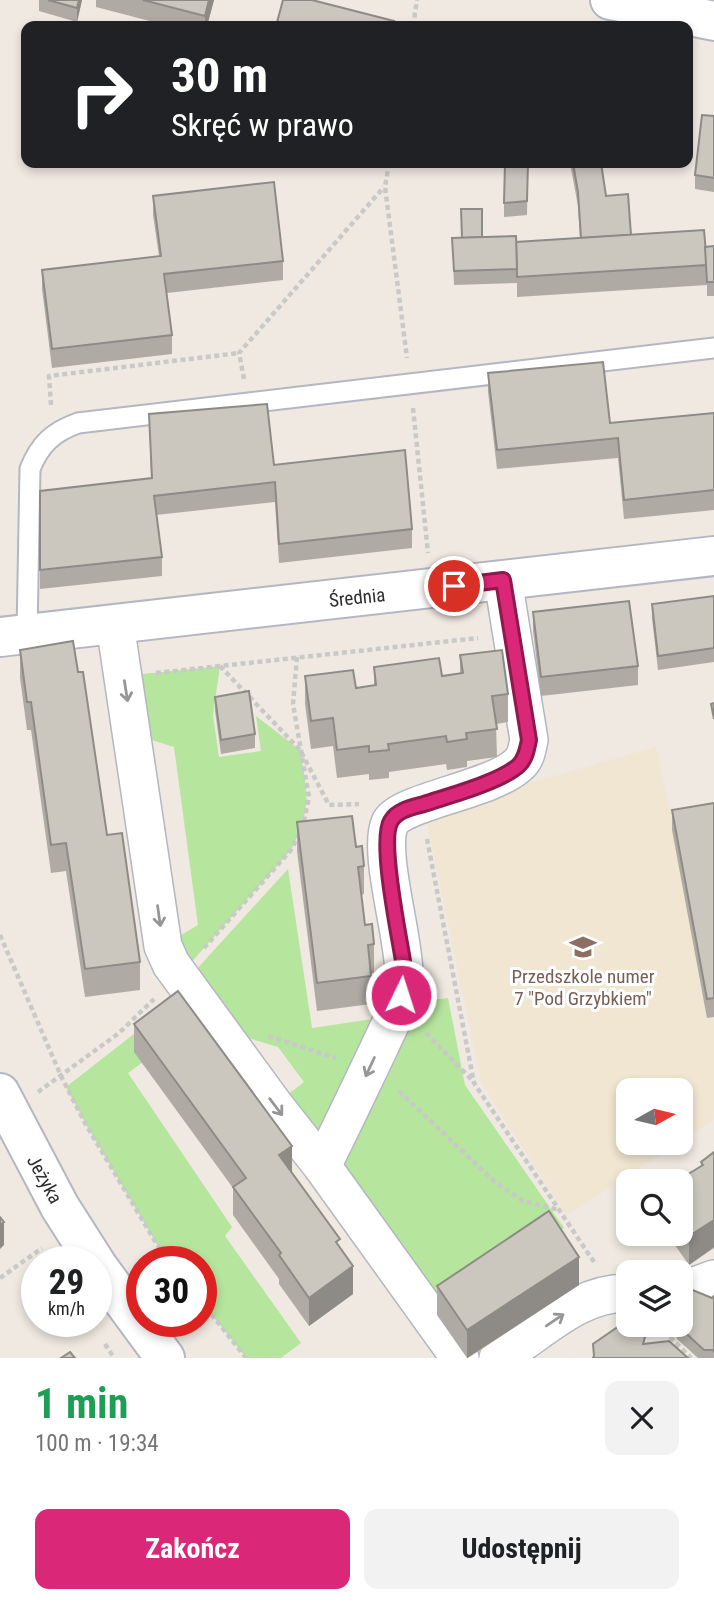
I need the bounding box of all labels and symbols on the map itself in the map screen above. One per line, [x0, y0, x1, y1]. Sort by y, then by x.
pin [424, 556, 484, 616]
street label: Średnia [328, 583, 386, 612]
one-way arrow [119, 679, 132, 702]
one-way arrow [153, 904, 166, 927]
school or university icon: Przedszkole numer 7 "Pod Grzybkiem" [568, 932, 598, 962]
position arrow [364, 958, 438, 1032]
place label: Przedszkole numer 7 "Pod Grzybkiem" [512, 965, 655, 1010]
one-way arrow [363, 1056, 376, 1077]
north arrow [616, 1078, 693, 1155]
one-way arrow [269, 1098, 284, 1116]
street label: Jeżyka [22, 1151, 67, 1208]
speed limit sign: 30 [126, 1246, 217, 1337]
one-way arrow [545, 1313, 564, 1327]

